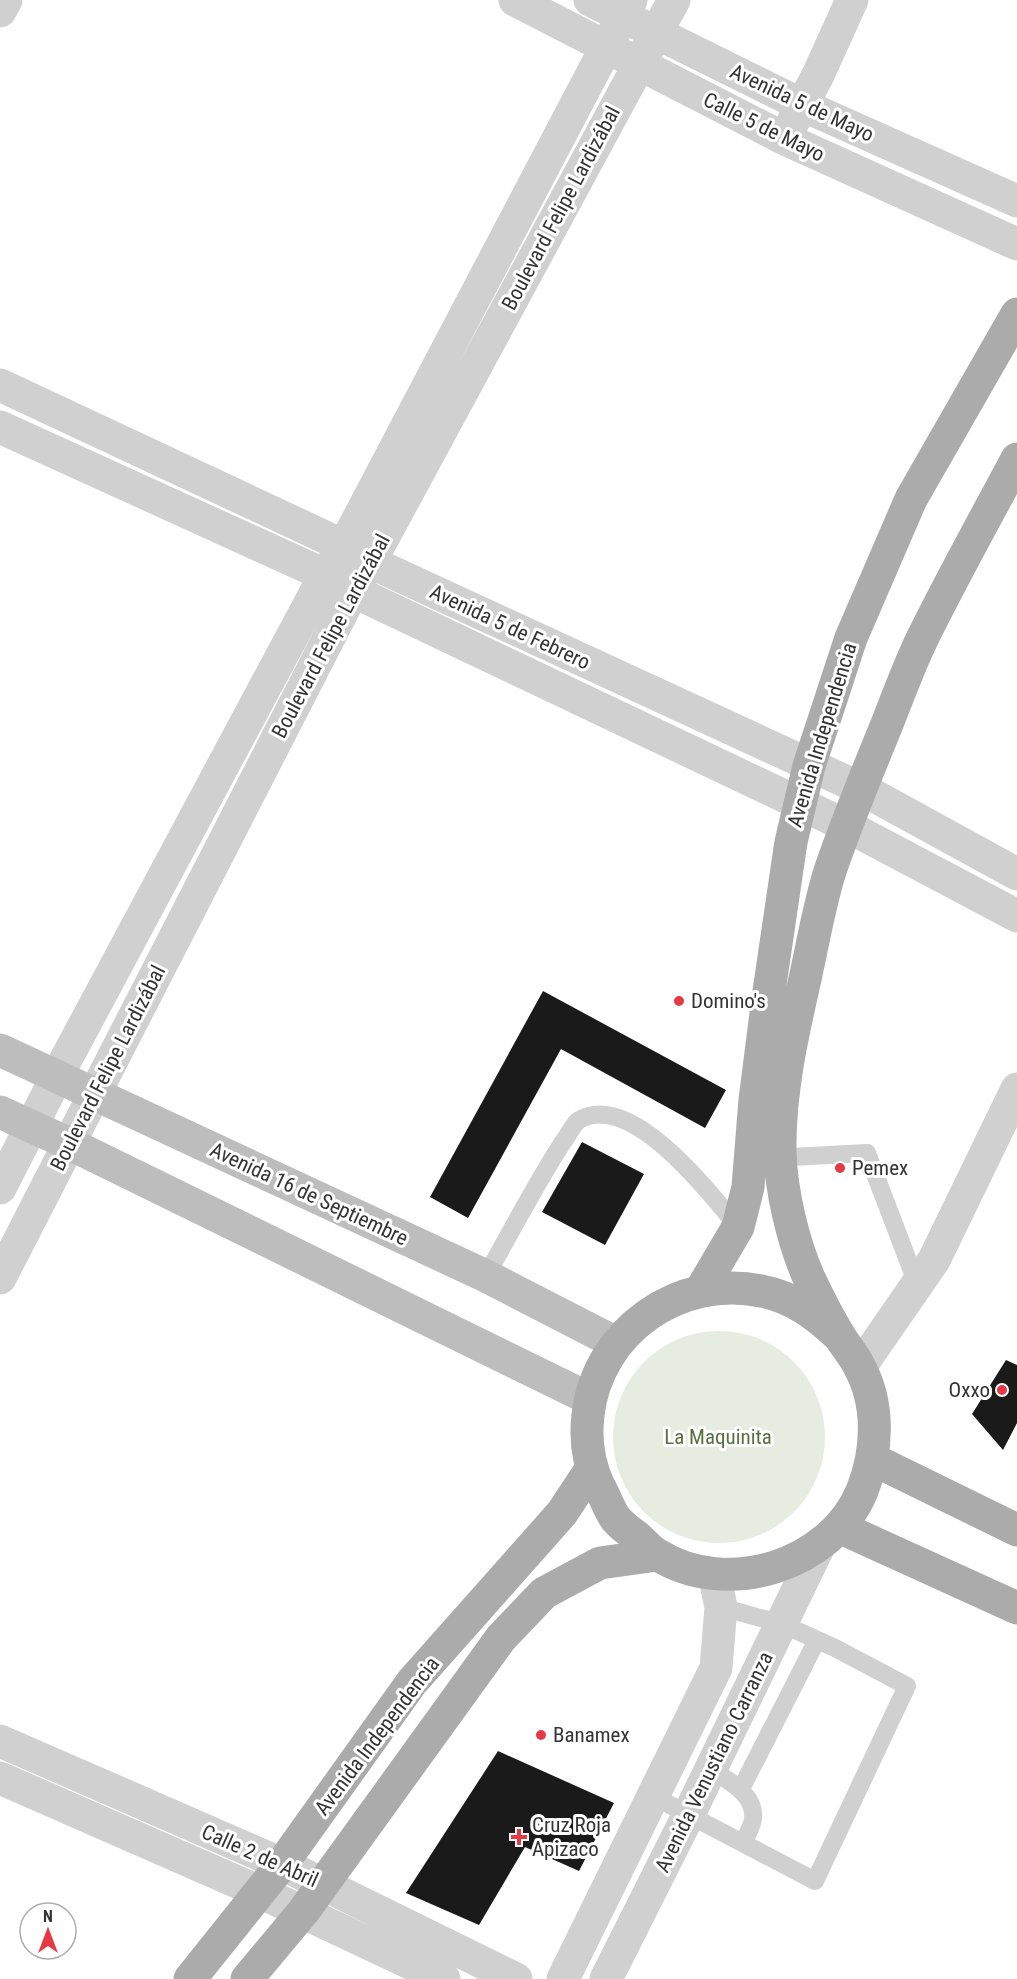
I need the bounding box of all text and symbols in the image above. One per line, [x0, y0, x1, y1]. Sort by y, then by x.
street label: Avenida 5 de Mayo [726, 59, 878, 147]
street label: Calle 5 de Mayo [700, 87, 828, 167]
street label: Boulevard Felipe Lardizábal [497, 102, 625, 314]
street label: Boulevard Felipe Lardizábal [267, 530, 395, 742]
street label: Avenida 5 de Febrero [426, 579, 594, 675]
street label: Avenida Independencia [783, 640, 861, 830]
street label: Boulevard Felipe Lardizábal [46, 961, 170, 1175]
place label: Domino's [691, 989, 766, 1013]
marker: Domino's [672, 994, 686, 1008]
street label: Avenida 16 de Septiembre [206, 1138, 412, 1250]
place label: Pemex [852, 1156, 908, 1180]
marker: Pemex [833, 1161, 847, 1175]
place label: Oxxo [949, 1378, 990, 1402]
marker: Oxxo [995, 1383, 1009, 1397]
park label: La Maquinita [664, 1425, 772, 1449]
street label: Avenida Venustiano Carranza [650, 1648, 778, 1876]
street label: Avenida Independencia [310, 1652, 444, 1820]
place label: Banamex [553, 1723, 630, 1747]
marker: Banamex [534, 1728, 548, 1742]
place label: Cruz Roja Apizaco [532, 1813, 611, 1861]
street label: Calle 2 de Abril [198, 1820, 322, 1892]
marker: Cruz Roja Apizaco [510, 1828, 528, 1846]
north arrow [18, 1901, 78, 1961]
text: N [43, 1907, 53, 1926]

